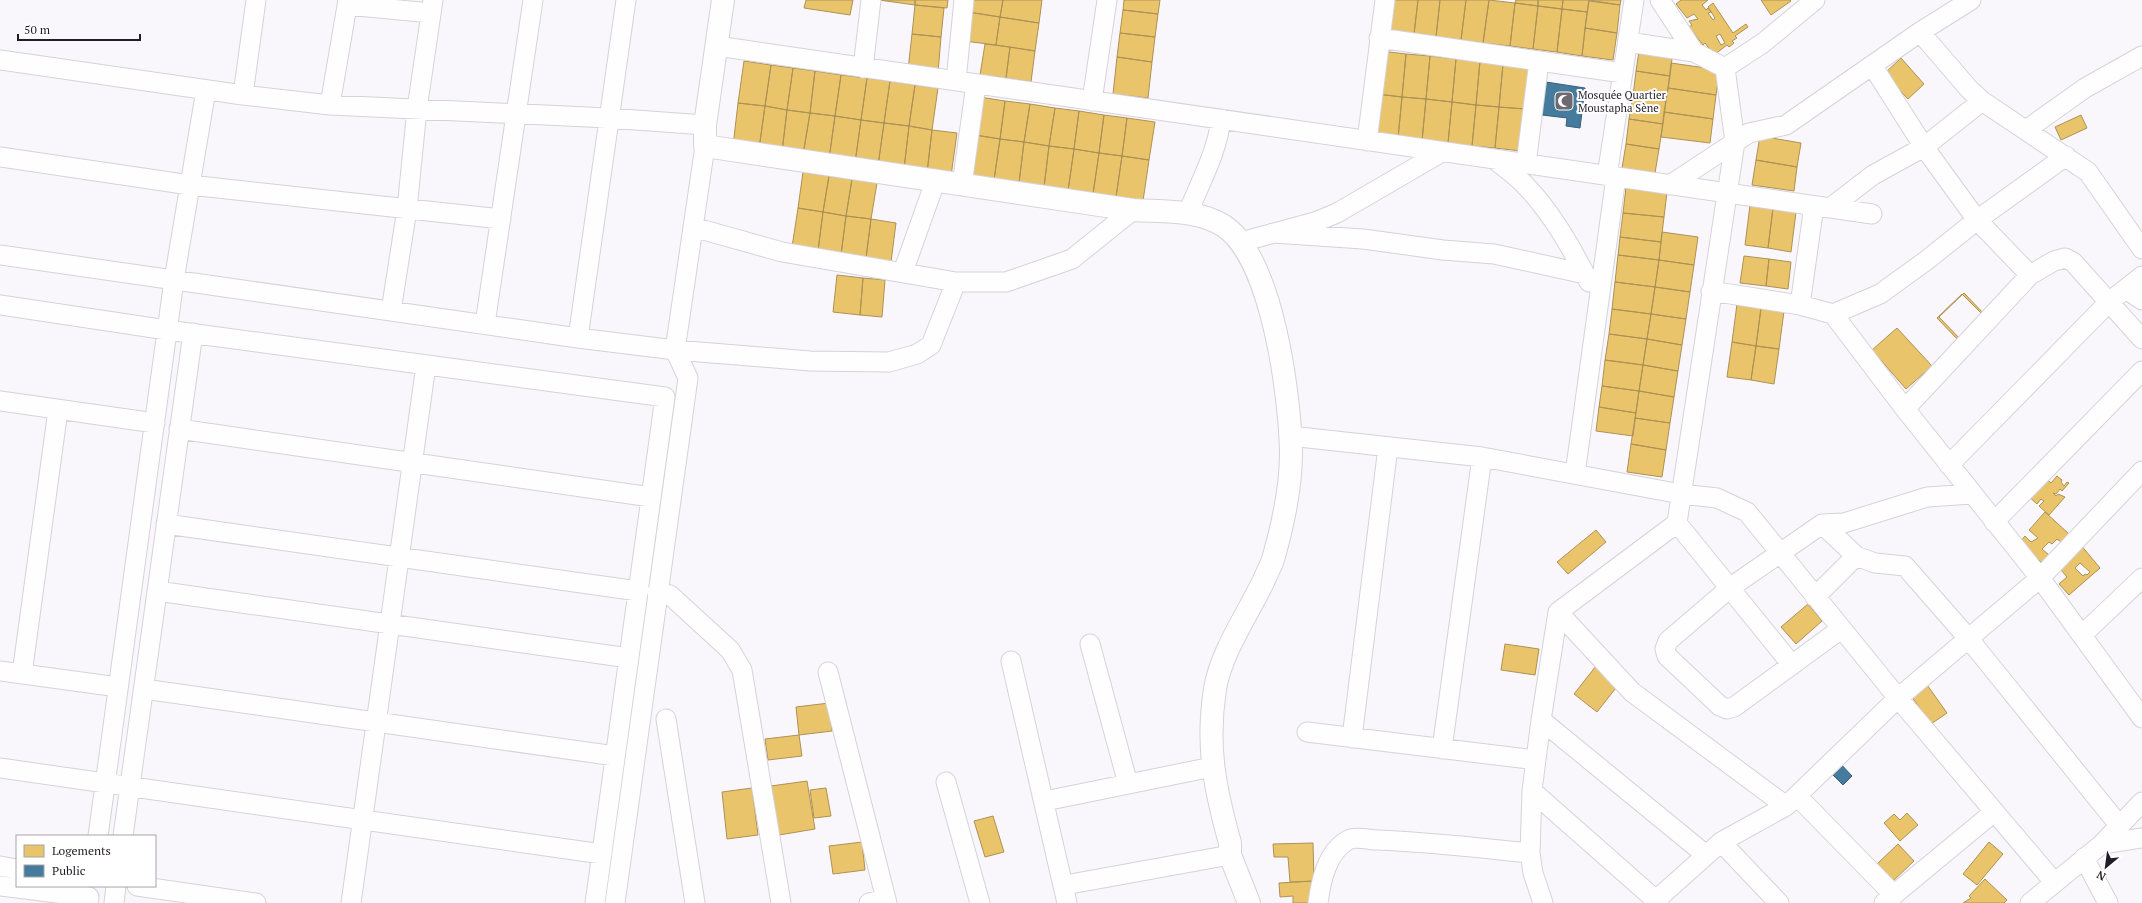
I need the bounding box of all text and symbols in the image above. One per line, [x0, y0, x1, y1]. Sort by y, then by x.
scale bar [18, 16, 140, 42]
text: 50 m [24, 22, 51, 37]
place label: Mosquée Quartier Moustapha Sène [1578, 88, 1667, 115]
mosque icon: Mosquée Quartier Moustapha Sène [1553, 90, 1575, 112]
legend [16, 835, 156, 887]
text: Logements [52, 843, 111, 858]
north arrow [2086, 847, 2126, 887]
text: Public [52, 863, 86, 878]
text: N [2094, 867, 2108, 884]

